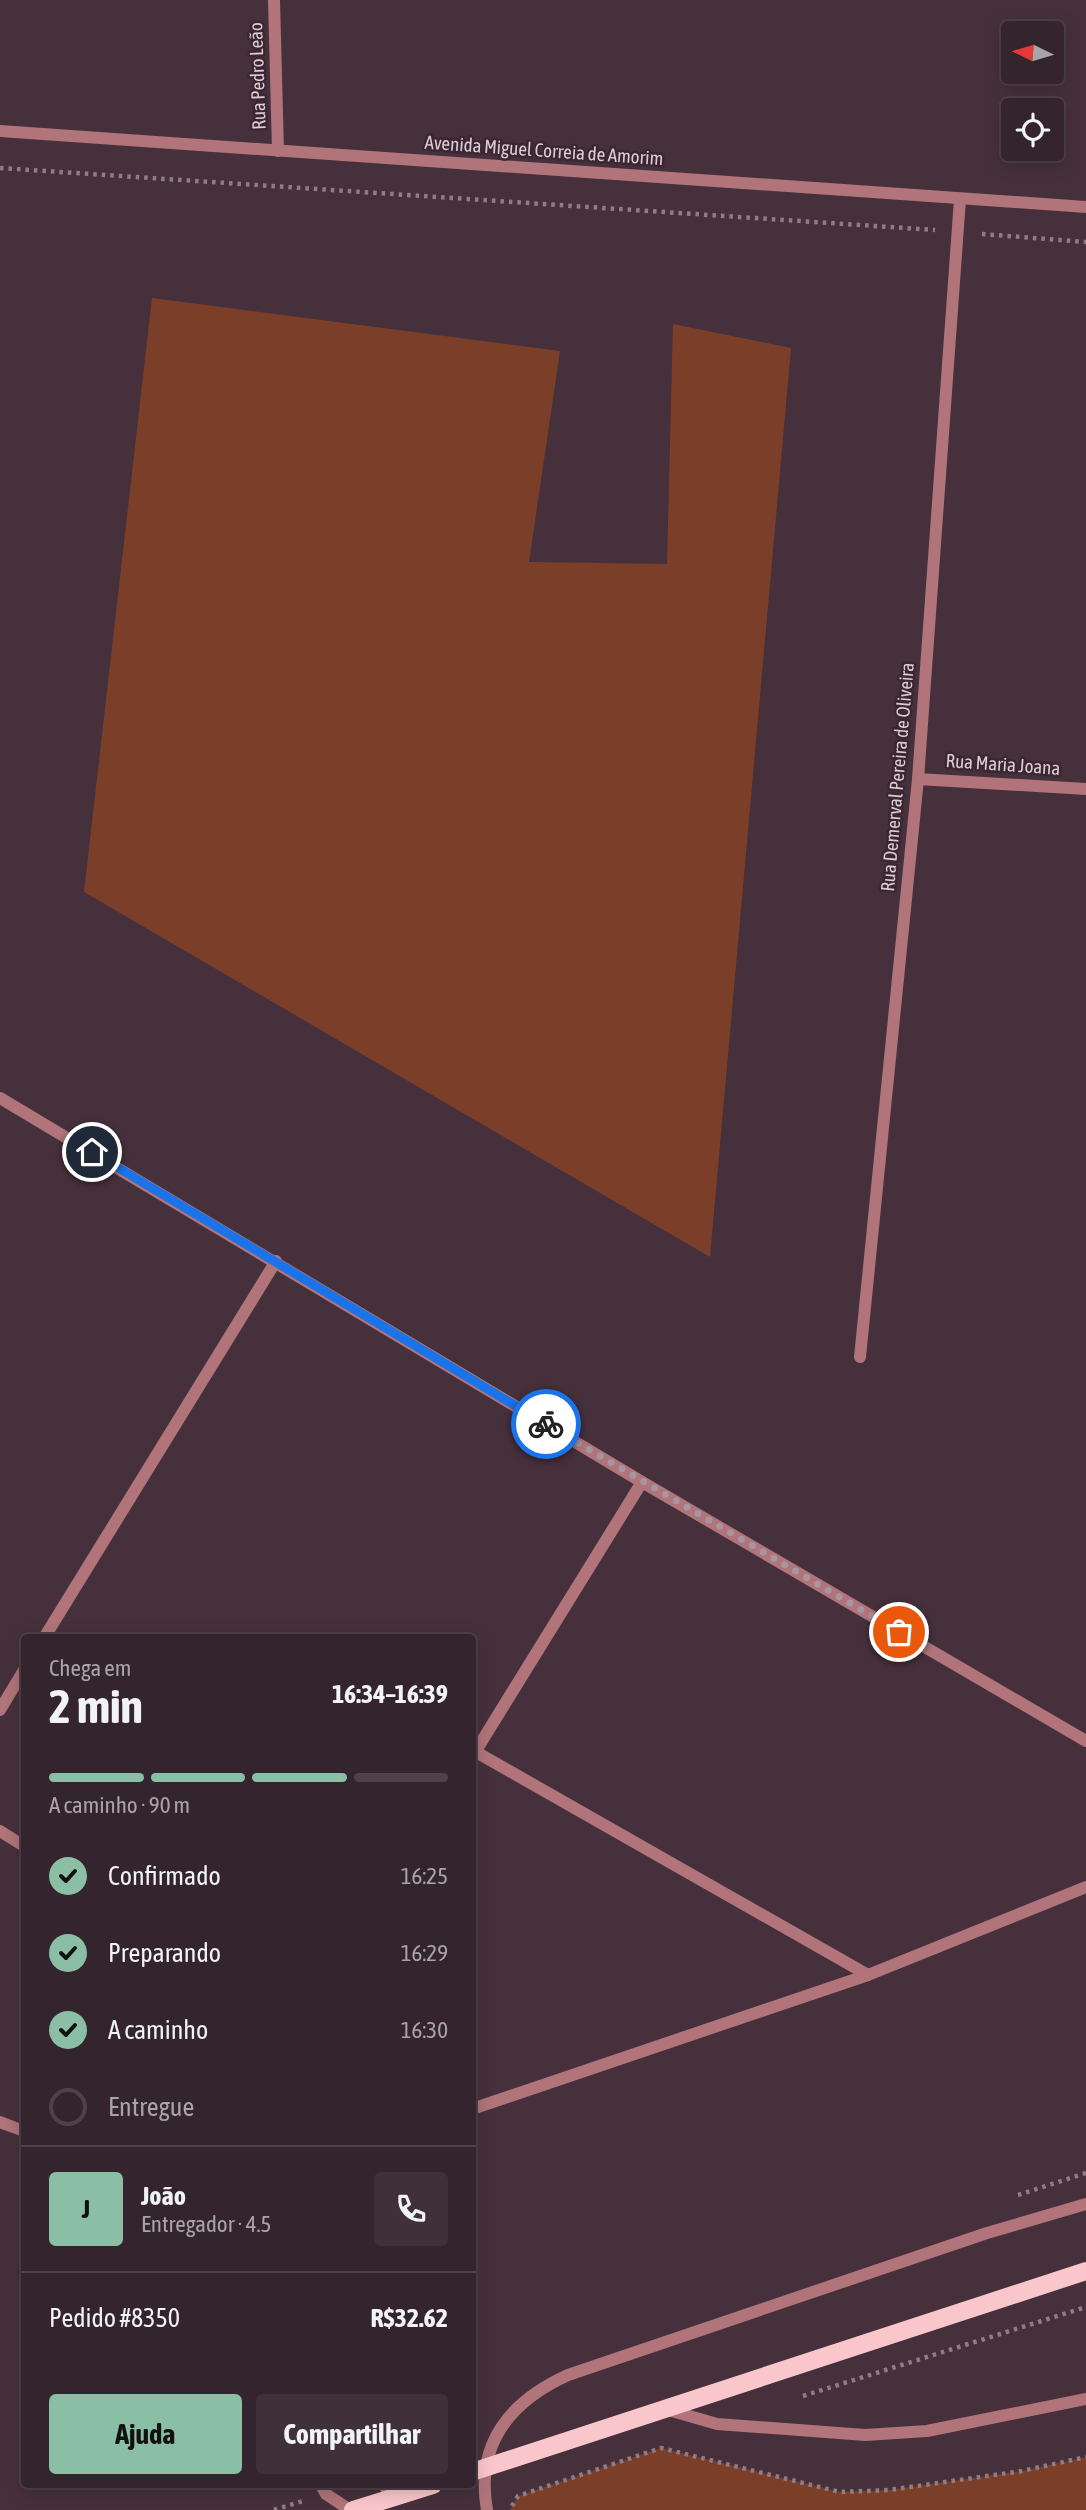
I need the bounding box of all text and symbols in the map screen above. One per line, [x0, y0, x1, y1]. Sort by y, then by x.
north arrow [1001, 21, 1064, 84]
map controls [1001, 21, 1064, 161]
street label: Rua Pedro Leão [244, 22, 270, 130]
button: locate [1001, 98, 1064, 161]
street label: Avenida Miguel Correia de Amorim [424, 131, 664, 169]
street label: Rua Demerval Pereira de Oliveira [876, 662, 918, 892]
street label: Rua Maria Joana [945, 749, 1061, 779]
pin [62, 1122, 122, 1182]
icon: home [73, 1133, 111, 1171]
courier [511, 1389, 581, 1459]
icon: bike [527, 1405, 565, 1443]
pin [869, 1602, 929, 1662]
icon: bag [880, 1613, 918, 1651]
text: Chega em [49, 1655, 131, 1681]
text: 16:34–16:39 [332, 1679, 448, 1709]
text: 2 min [49, 1680, 143, 1733]
text: A caminho · 90 m [49, 1792, 190, 1818]
icon: check [49, 1857, 87, 1895]
text: Confirmado [108, 1861, 221, 1891]
text: 16:25 [401, 1863, 448, 1889]
icon: check [49, 1934, 87, 1972]
text: Preparando [108, 1938, 221, 1968]
text: 16:29 [401, 1940, 448, 1966]
icon: check [49, 2011, 87, 2049]
text: A caminho [108, 2015, 208, 2045]
text: 16:30 [401, 2017, 448, 2043]
text: Entregue [108, 2092, 194, 2122]
button: phone [374, 2172, 448, 2246]
text: João [141, 2181, 186, 2211]
text: J [82, 2194, 90, 2224]
text: Entregador · 4.5 [141, 2211, 271, 2237]
text: Pedido #8350 [49, 2303, 180, 2333]
text: R$32.62 [371, 2303, 448, 2333]
button: Ajuda [49, 2394, 242, 2474]
button: Compartilhar [256, 2394, 448, 2474]

